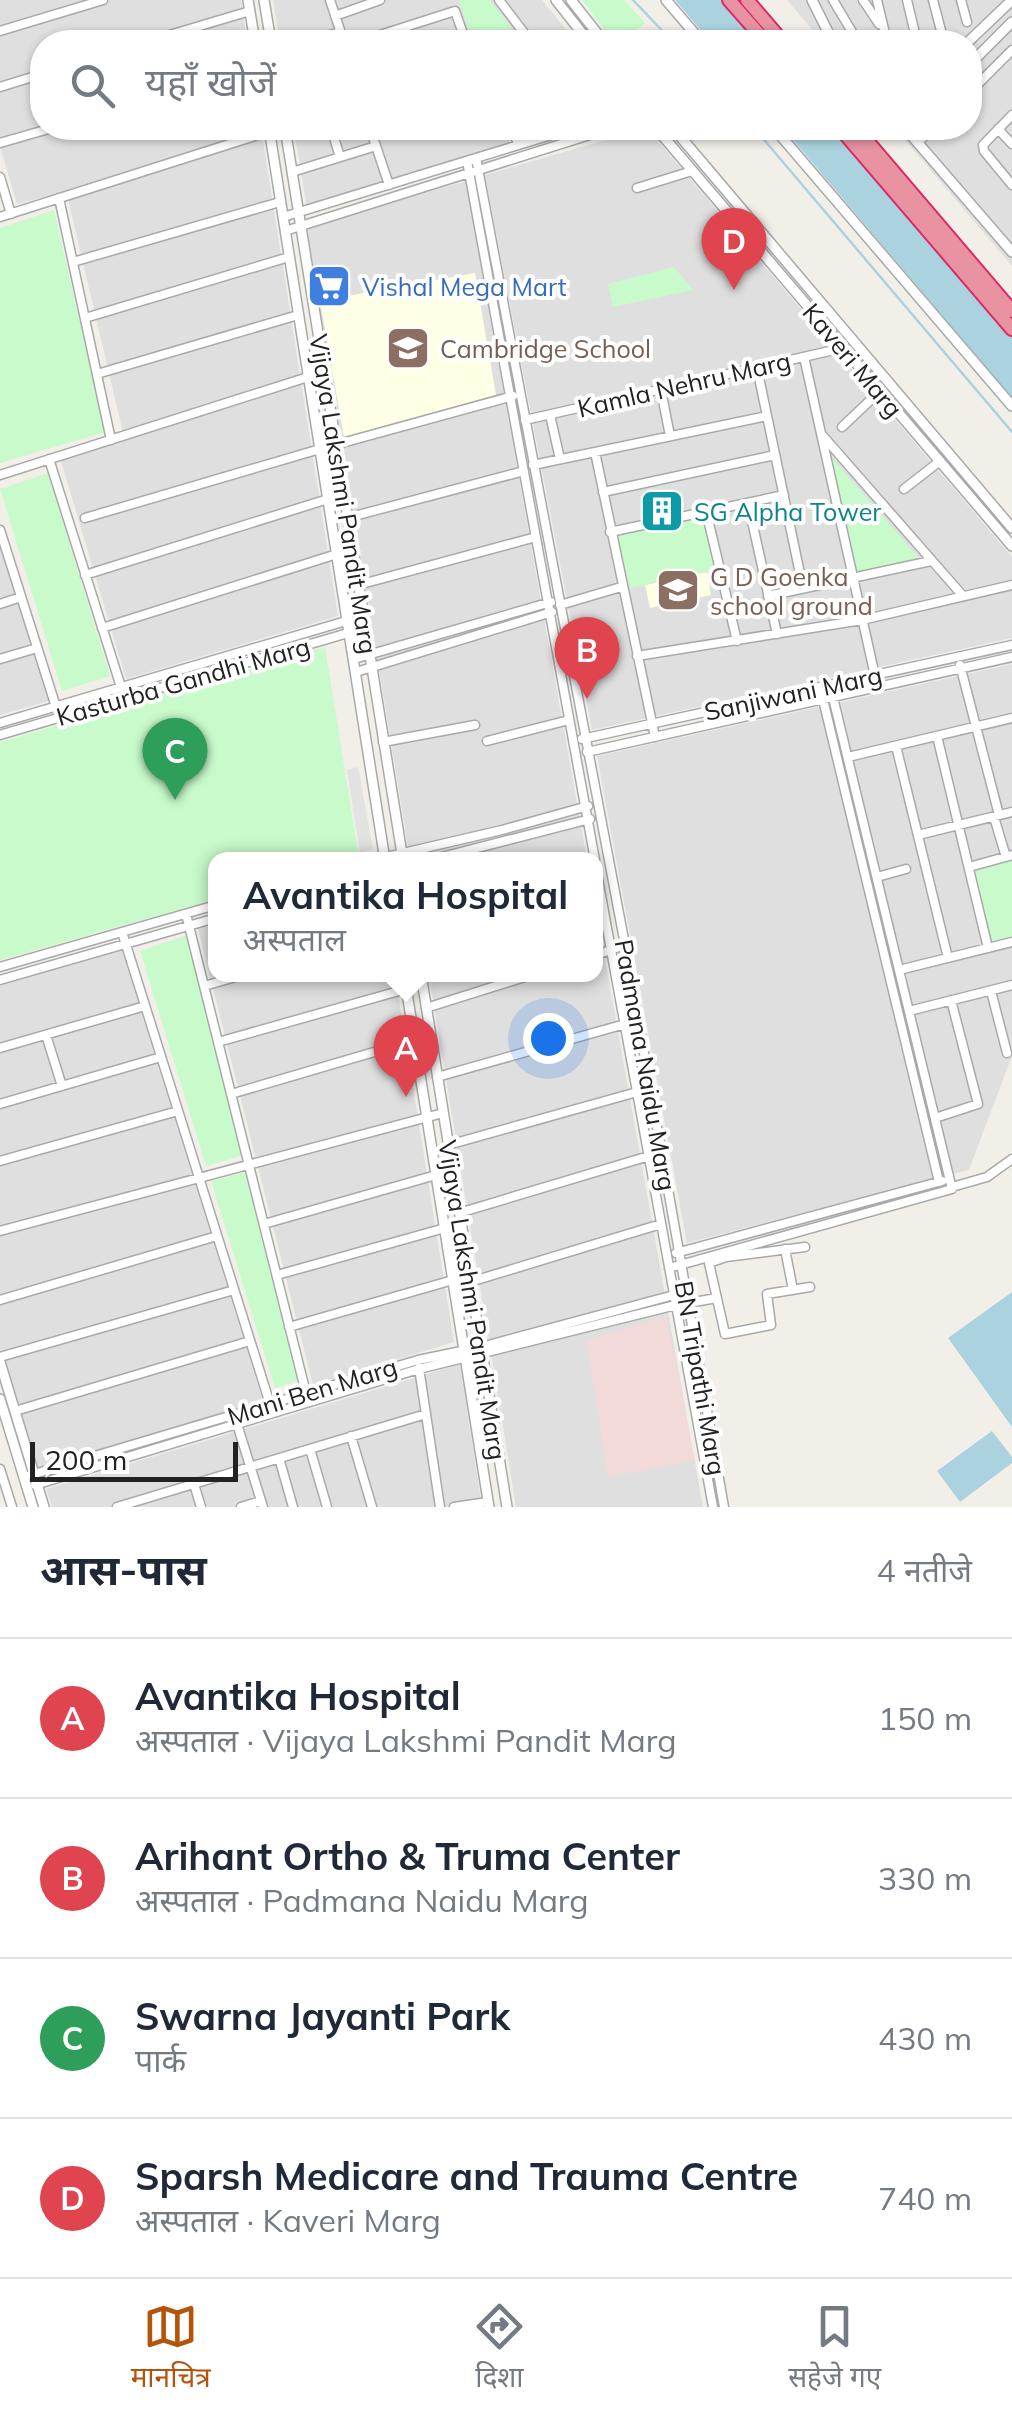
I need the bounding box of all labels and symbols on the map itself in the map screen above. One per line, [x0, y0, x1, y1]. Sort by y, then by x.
pin: D [702, 208, 766, 290]
supermarket icon: Vishal Mega Mart [306, 263, 352, 309]
place label: Vishal Mega Mart [362, 271, 567, 302]
street label: Kaveri Marg [796, 297, 910, 423]
school or university icon: Cambridge School [385, 325, 431, 371]
street label: Vijaya Lakshmi Pandit Marg [303, 332, 385, 656]
place label: Cambridge School [440, 333, 651, 364]
street label: Kamla Nehru Marg [574, 344, 794, 424]
building icon: SG Alpha Tower [639, 488, 685, 534]
place label: SG Alpha Tower [694, 496, 881, 527]
place label: G D Goenka school ground [710, 561, 873, 621]
school or university icon: G D Goenka school ground [655, 567, 701, 613]
pin: B [554, 616, 620, 699]
street label: Kasturba Gandhi Marg [53, 630, 313, 732]
street label: Sanjiwani Marg [701, 659, 885, 727]
pin: C [142, 718, 208, 800]
street label: Padmana Naidu Marg [609, 937, 683, 1193]
your location [523, 1013, 574, 1064]
pin: A [374, 1014, 438, 1097]
street label: Vijaya Lakshmi Pandit Marg [432, 1138, 514, 1462]
street label: BN Tripathi Marg [669, 1278, 733, 1478]
street label: Mani Ben Marg [223, 1350, 401, 1432]
scale bar [30, 1437, 238, 1482]

